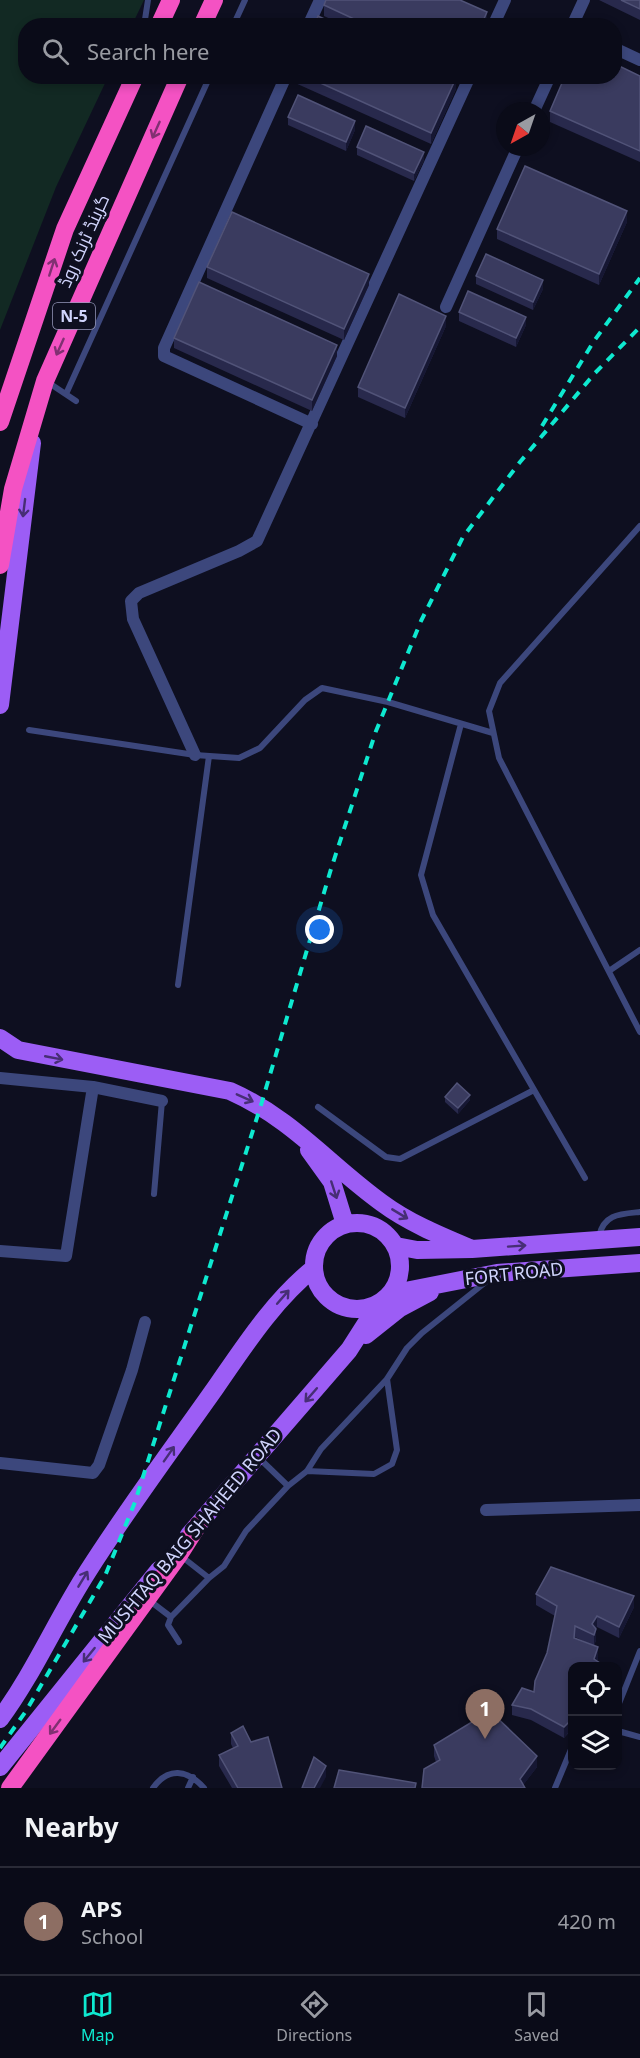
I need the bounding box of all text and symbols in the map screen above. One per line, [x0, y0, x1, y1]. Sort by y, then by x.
search box [18, 18, 622, 84]
icon: search [39, 35, 72, 68]
text: Search here [87, 36, 209, 66]
north arrow [496, 102, 550, 156]
one-way arrow [150, 120, 161, 139]
street label: گرینڈ ٹرنک روڈ [52, 190, 114, 291]
one-way arrow [48, 258, 59, 277]
road number: N-5 [53, 303, 95, 329]
one-way arrow [54, 337, 66, 355]
one-way arrow [18, 498, 29, 518]
your location [305, 915, 334, 944]
one-way arrow [44, 1053, 63, 1064]
one-way arrow [235, 1092, 253, 1104]
one-way arrow [329, 1181, 340, 1200]
one-way arrow [391, 1208, 408, 1220]
one-way arrow [506, 1240, 526, 1251]
street label: FORT ROAD [463, 1256, 564, 1290]
one-way arrow [276, 1289, 290, 1304]
one-way arrow [304, 1387, 317, 1403]
street label: MUSHTAQ BAIG SHAHEED ROAD [92, 1423, 286, 1648]
one-way arrow [163, 1447, 175, 1463]
one-way arrow [78, 1571, 90, 1588]
one-way arrow [83, 1647, 96, 1663]
map controls [568, 1662, 622, 1770]
button: locate [568, 1662, 622, 1716]
pin: 1 [466, 1690, 504, 1739]
button: layers [568, 1716, 622, 1770]
one-way arrow [49, 1718, 61, 1734]
text: Nearby [24, 1809, 119, 1845]
text: APS [81, 1893, 122, 1923]
text: 1 [38, 1908, 49, 1935]
text: 420 m [558, 1908, 616, 1935]
text: School [81, 1923, 143, 1950]
tab: Map [81, 1988, 114, 2046]
tab: Directions [276, 1988, 352, 2046]
tab: Saved [514, 1988, 559, 2046]

